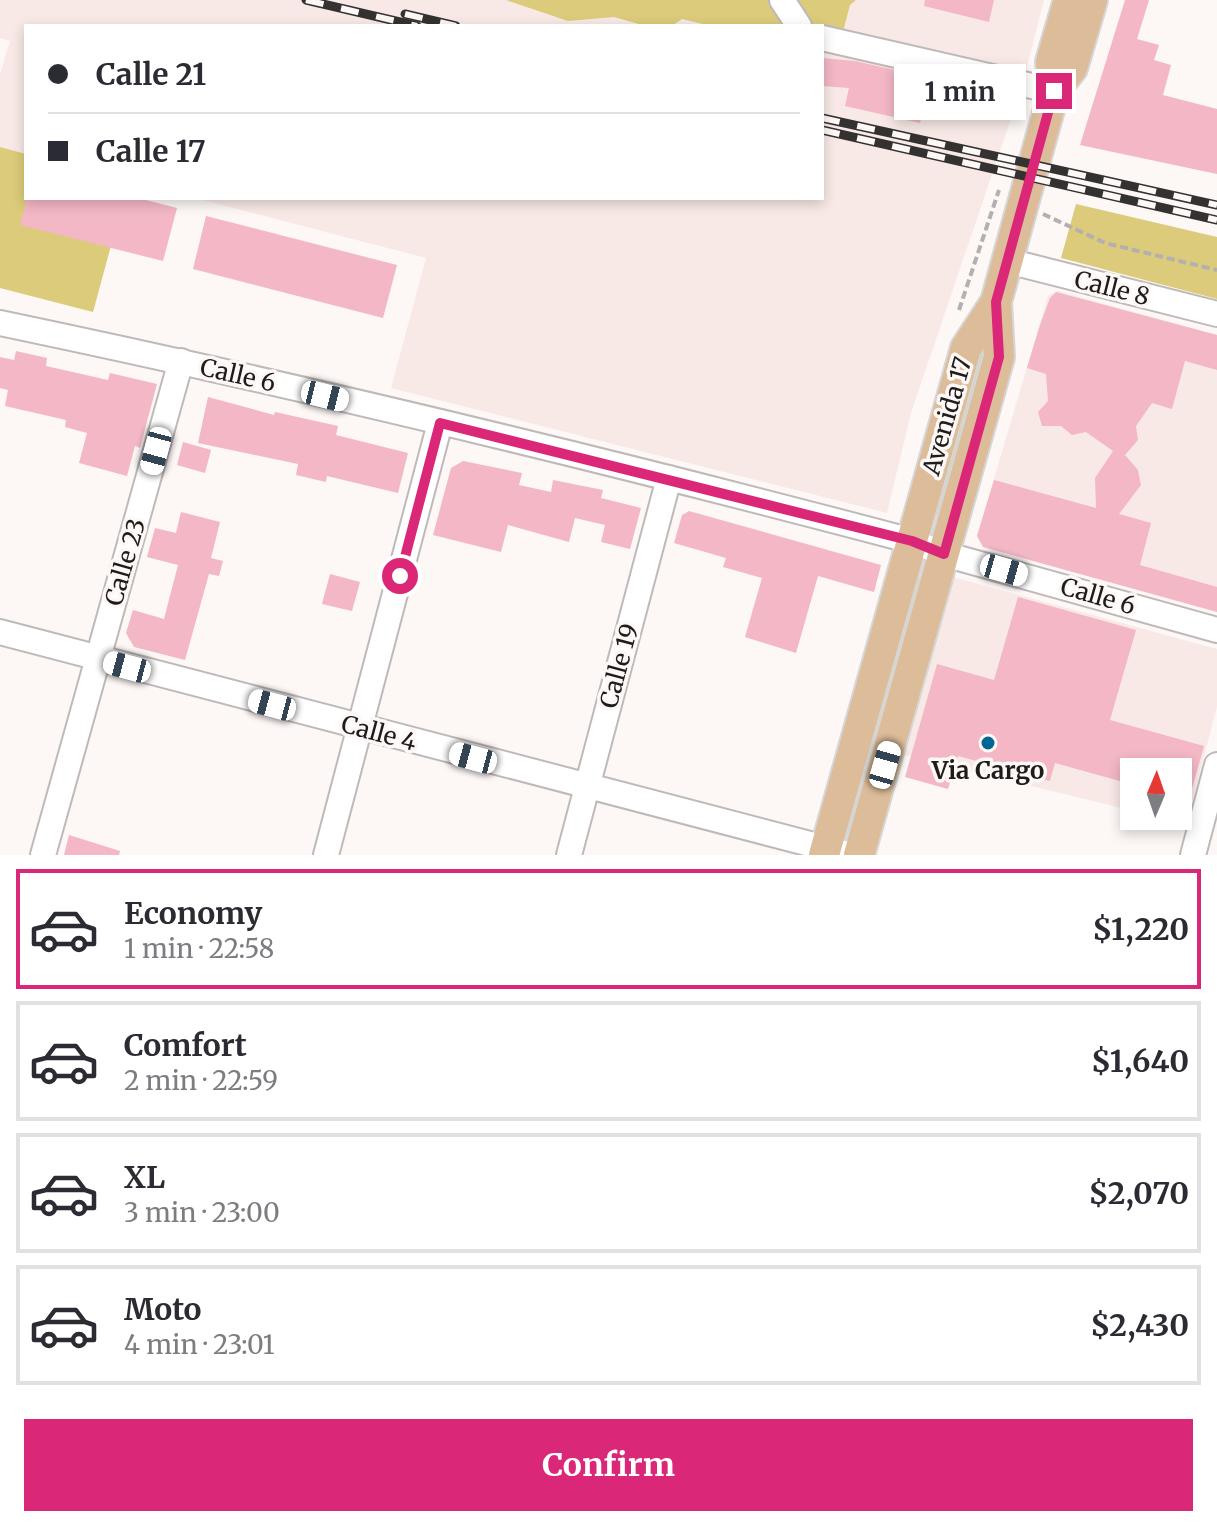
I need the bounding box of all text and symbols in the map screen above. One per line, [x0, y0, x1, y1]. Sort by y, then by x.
text: Calle 21 [96, 55, 206, 93]
callout: 1 min [894, 63, 1026, 119]
route end [1036, 73, 1072, 109]
text: 1 min [925, 75, 995, 108]
text: Calle 17 [96, 132, 206, 170]
street label: Calle 8 [1071, 264, 1153, 312]
street label: Calle 6 [197, 351, 279, 399]
street label: Avenida 17 [915, 353, 979, 480]
car [299, 379, 351, 413]
car [138, 425, 174, 477]
street label: Calle 23 [98, 515, 152, 609]
car [978, 552, 1030, 588]
route start [382, 558, 418, 594]
street label: Calle 6 [1057, 571, 1139, 621]
street label: Calle 19 [593, 620, 645, 712]
car [101, 649, 153, 685]
car [246, 687, 298, 723]
street label: Calle 4 [338, 708, 420, 758]
marker: Via Cargo [979, 734, 997, 752]
car [867, 739, 903, 791]
car [447, 740, 499, 776]
place label: Via Cargo [931, 755, 1044, 786]
north arrow [1120, 758, 1192, 830]
map controls [1120, 758, 1192, 830]
icon: car [28, 893, 100, 965]
text: Economy [124, 894, 262, 932]
text: $1,220 [1092, 910, 1189, 948]
text: 1 min · 22:58 [124, 932, 274, 965]
icon: car [28, 1025, 100, 1097]
text: Comfort [124, 1026, 247, 1064]
text: $1,640 [1091, 1042, 1189, 1080]
text: 2 min · 22:59 [124, 1064, 278, 1097]
icon: car [28, 1157, 100, 1229]
text: XL [124, 1158, 165, 1196]
text: $2,070 [1089, 1174, 1189, 1212]
text: 3 min · 23:00 [124, 1196, 280, 1229]
icon: car [28, 1289, 100, 1361]
text: Moto [124, 1290, 202, 1328]
text: $2,430 [1090, 1306, 1189, 1344]
text: 4 min · 23:01 [124, 1328, 275, 1361]
button: Confirm [24, 1419, 1193, 1511]

